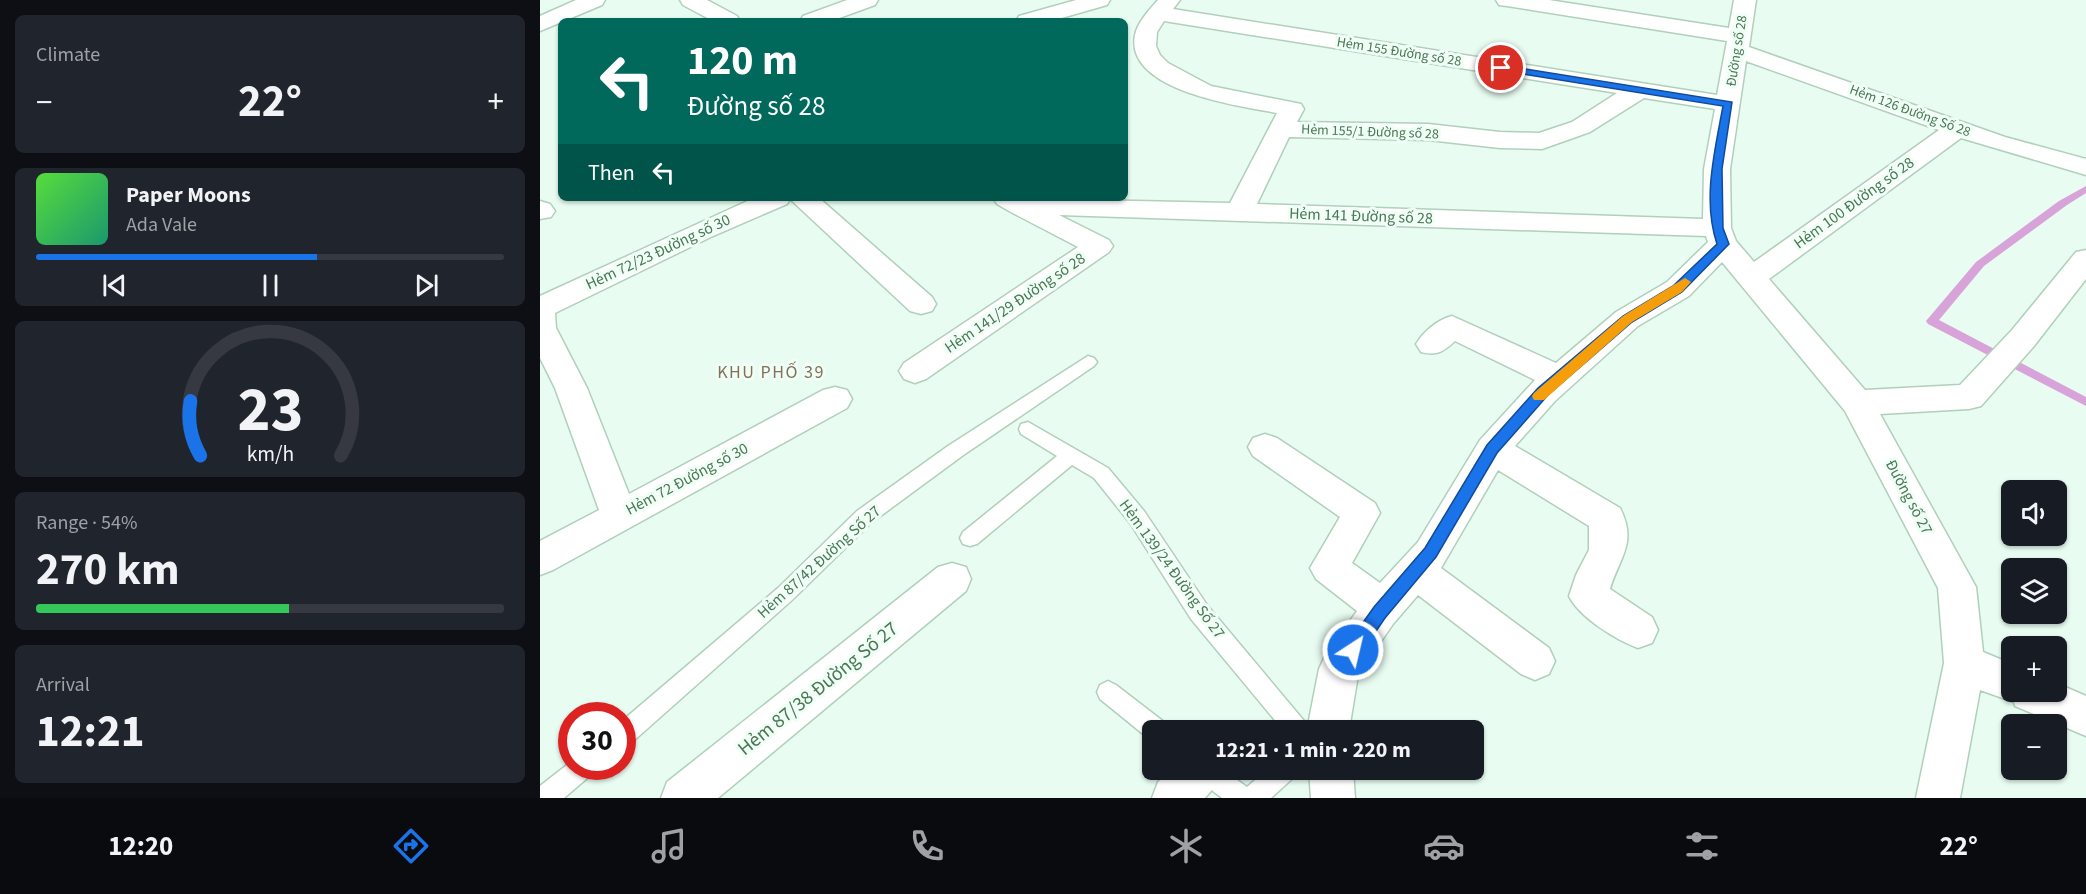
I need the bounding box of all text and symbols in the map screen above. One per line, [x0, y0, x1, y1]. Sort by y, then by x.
street label: Đường số 28 [1722, 14, 1752, 88]
text: 120 m [687, 31, 798, 91]
street label: Hẻm 155 Đường số 28 [1335, 32, 1463, 72]
text: Climate [36, 41, 100, 69]
icon: left [588, 42, 666, 120]
pin [1475, 42, 1526, 93]
icon: arrive [1484, 51, 1517, 84]
text: 22° [238, 70, 302, 134]
text: − [36, 79, 52, 126]
text: + [488, 79, 504, 126]
street label: Hẻm 126 Đường Số 28 [1847, 80, 1973, 142]
text: Đường số 28 [687, 87, 825, 126]
street label: Hẻm 155/1 Đường số 28 [1301, 120, 1439, 144]
street label: Hẻm 100 Đường số 28 [1789, 152, 1919, 254]
icon: left [647, 156, 680, 189]
text: Then [588, 157, 635, 189]
text: Paper Moons [126, 179, 251, 211]
street label: Hẻm 141 Đường số 28 [1289, 202, 1433, 230]
street label: Hẻm 72/23 Đường số 30 [582, 209, 734, 295]
text: Ada Vale [126, 211, 197, 239]
street label: Hẻm 141/29 Đường số 28 [940, 248, 1090, 358]
icon: previous [98, 269, 131, 302]
icon: pause [254, 269, 287, 302]
icon: next [410, 269, 443, 302]
district label: KHU PHỐ 39 [717, 360, 825, 385]
text: 23 [237, 366, 303, 455]
street label: Hẻm 72 Đường số 30 [622, 437, 752, 521]
text: km/h [246, 439, 294, 470]
street label: Đường số 27 [1880, 456, 1938, 538]
map controls [2001, 480, 2067, 780]
button: sound [2001, 480, 2067, 546]
street label: Hẻm 139/24 Đường Số 27 [1114, 495, 1230, 643]
street label: Hẻm 87/42 Đường Số 27 [752, 500, 886, 623]
text: Range · 54% [36, 509, 137, 537]
text: 270 km [36, 538, 180, 602]
button: layers [2001, 558, 2067, 624]
street label: Hẻm 87/38 Đường Số 27 [732, 615, 904, 763]
position arrow [1321, 618, 1385, 682]
button: + [2001, 636, 2067, 702]
text: Arrival [36, 671, 90, 699]
text: 12:21 [36, 700, 145, 764]
speed limit sign: 30 [558, 702, 636, 780]
button: − [2001, 714, 2067, 780]
text: 12:21 · 1 min · 220 m [1215, 734, 1411, 766]
icon: directions [390, 825, 432, 867]
icon: music [648, 825, 690, 867]
icon: phone [906, 825, 948, 867]
icon: climate [1165, 825, 1207, 867]
icon: car [1423, 825, 1465, 867]
icon: filters [1681, 825, 1723, 867]
text: 12:20 [108, 827, 173, 866]
text: 22° [1939, 827, 1978, 866]

